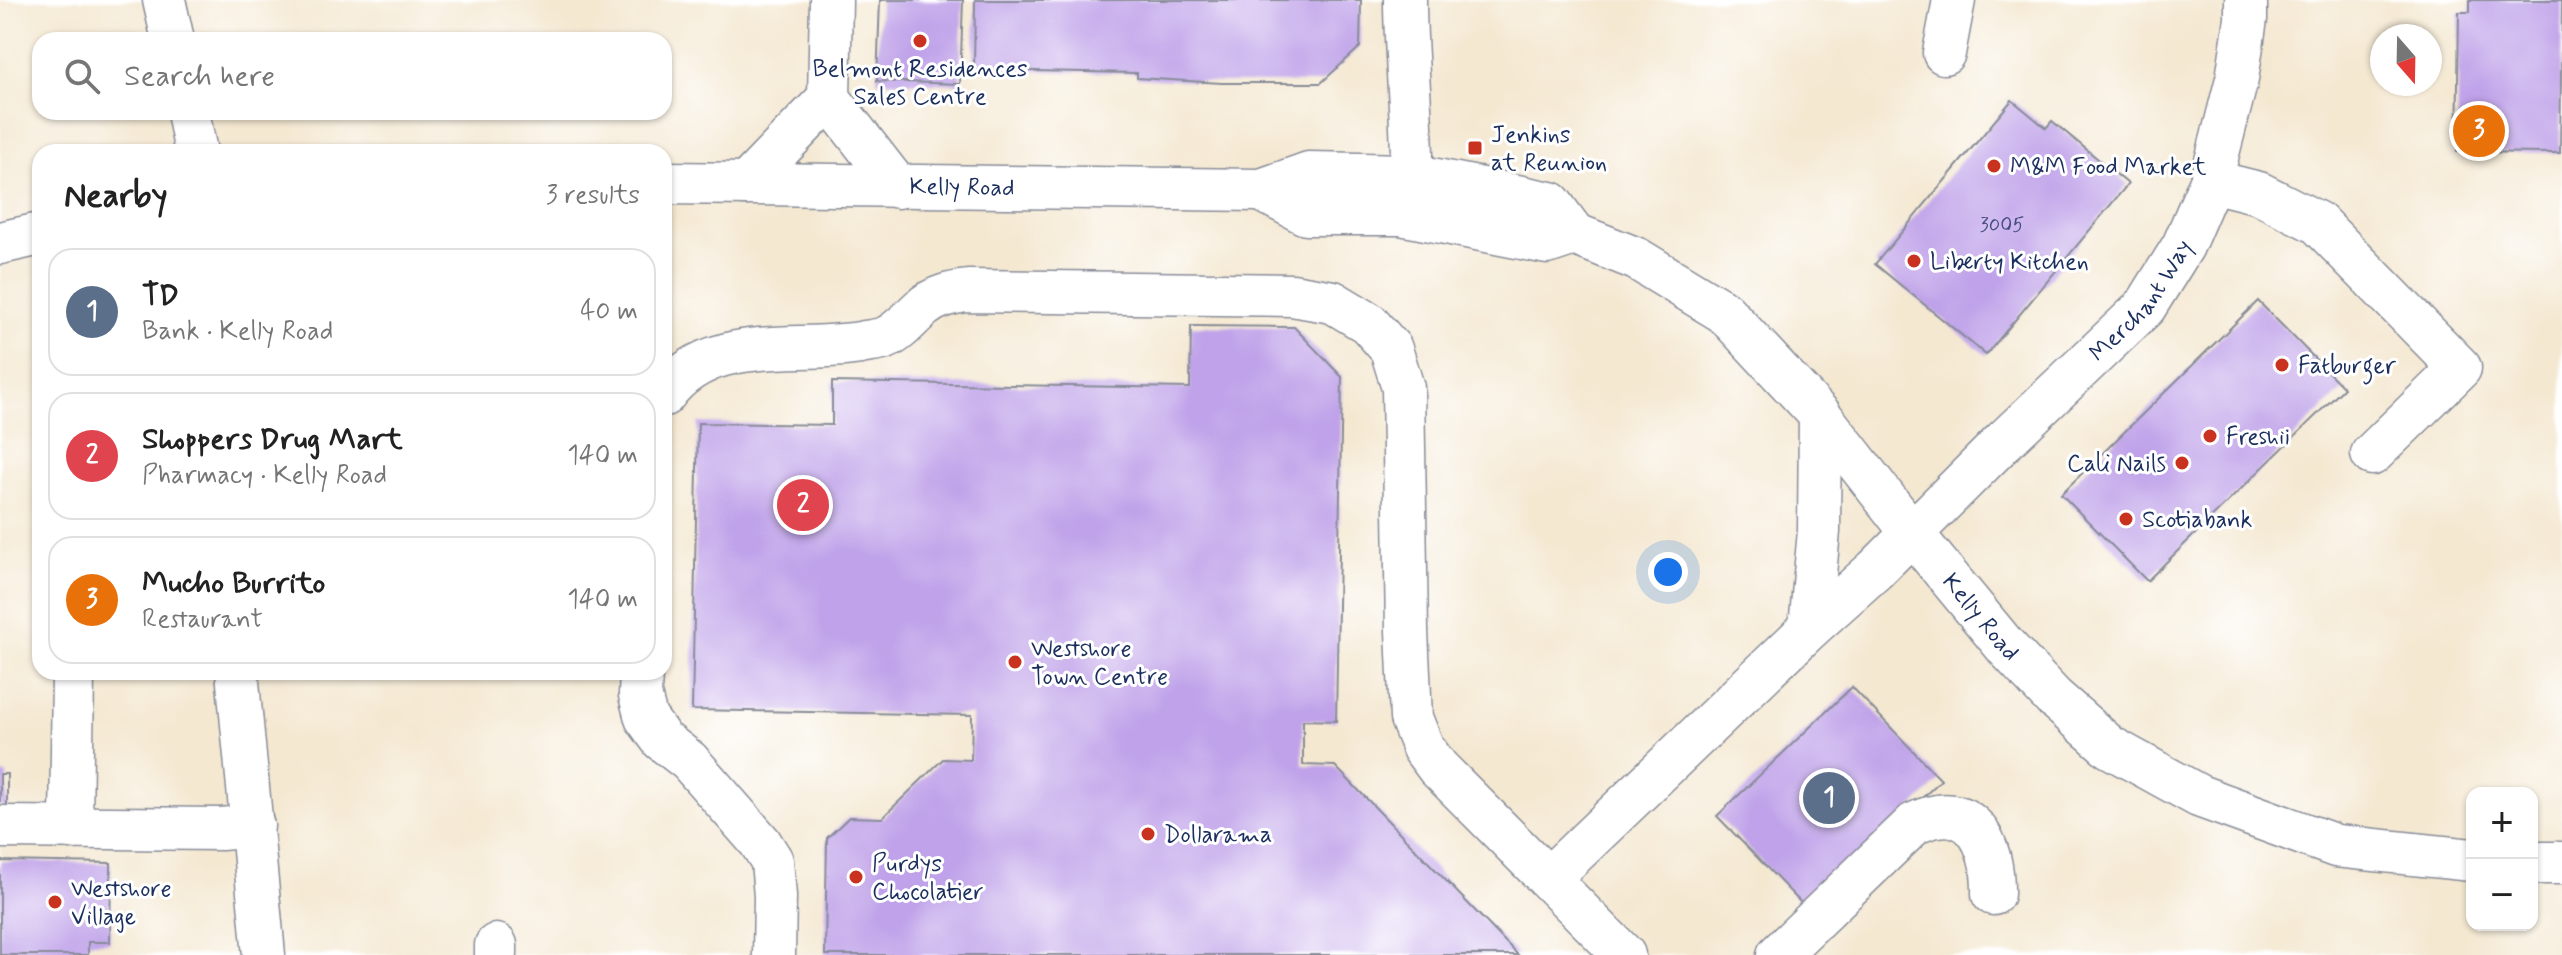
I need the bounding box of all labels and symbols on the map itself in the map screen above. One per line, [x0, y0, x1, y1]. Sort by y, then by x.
north arrow [2370, 24, 2442, 96]
marker: Belmont Residences Sales Centre [911, 32, 929, 50]
place label: Belmont Residences Sales Centre [812, 54, 1028, 113]
pin: 3 [2453, 101, 2505, 161]
place label: Jenkins at Reunion [1491, 120, 1607, 179]
marker: Jenkins at Reunion [1466, 139, 1484, 157]
place label: M&M Food Market [2010, 152, 2207, 183]
marker: M&M Food Market [1985, 157, 2003, 175]
street label: Kelly Road [909, 172, 1015, 204]
house number: 3005 [1980, 212, 2024, 239]
street label: Merchant Way [2083, 234, 2200, 369]
place label: Liberty Kitchen [1930, 247, 2089, 278]
marker: Liberty Kitchen [1905, 252, 1923, 270]
place label: Fatburger [2298, 351, 2397, 385]
marker: Fatburger [2273, 356, 2291, 374]
place label: Freshii [2226, 422, 2290, 453]
marker: Freshii [2201, 427, 2219, 445]
place label: Cali Nails [2067, 449, 2166, 480]
marker: Cali Nails [2173, 454, 2191, 472]
pin: 2 [777, 475, 829, 535]
place label: Scotiabank [2142, 505, 2253, 536]
marker: Scotiabank [2117, 510, 2135, 528]
your location [1648, 552, 1688, 592]
street label: Kelly Road [1934, 567, 2025, 668]
place label: Westshore Town Centre [1031, 634, 1168, 693]
marker: Westshore Town Centre [1006, 653, 1024, 671]
pin: 1 [1803, 768, 1855, 828]
place label: Dollarama [1164, 820, 1272, 851]
marker: Dollarama [1139, 825, 1157, 843]
place label: Purdys Chocolatier [872, 849, 984, 908]
marker: Purdys Chocolatier [847, 868, 865, 886]
place label: Westshore Village [71, 874, 171, 933]
marker: Westshore Village [46, 893, 64, 911]

